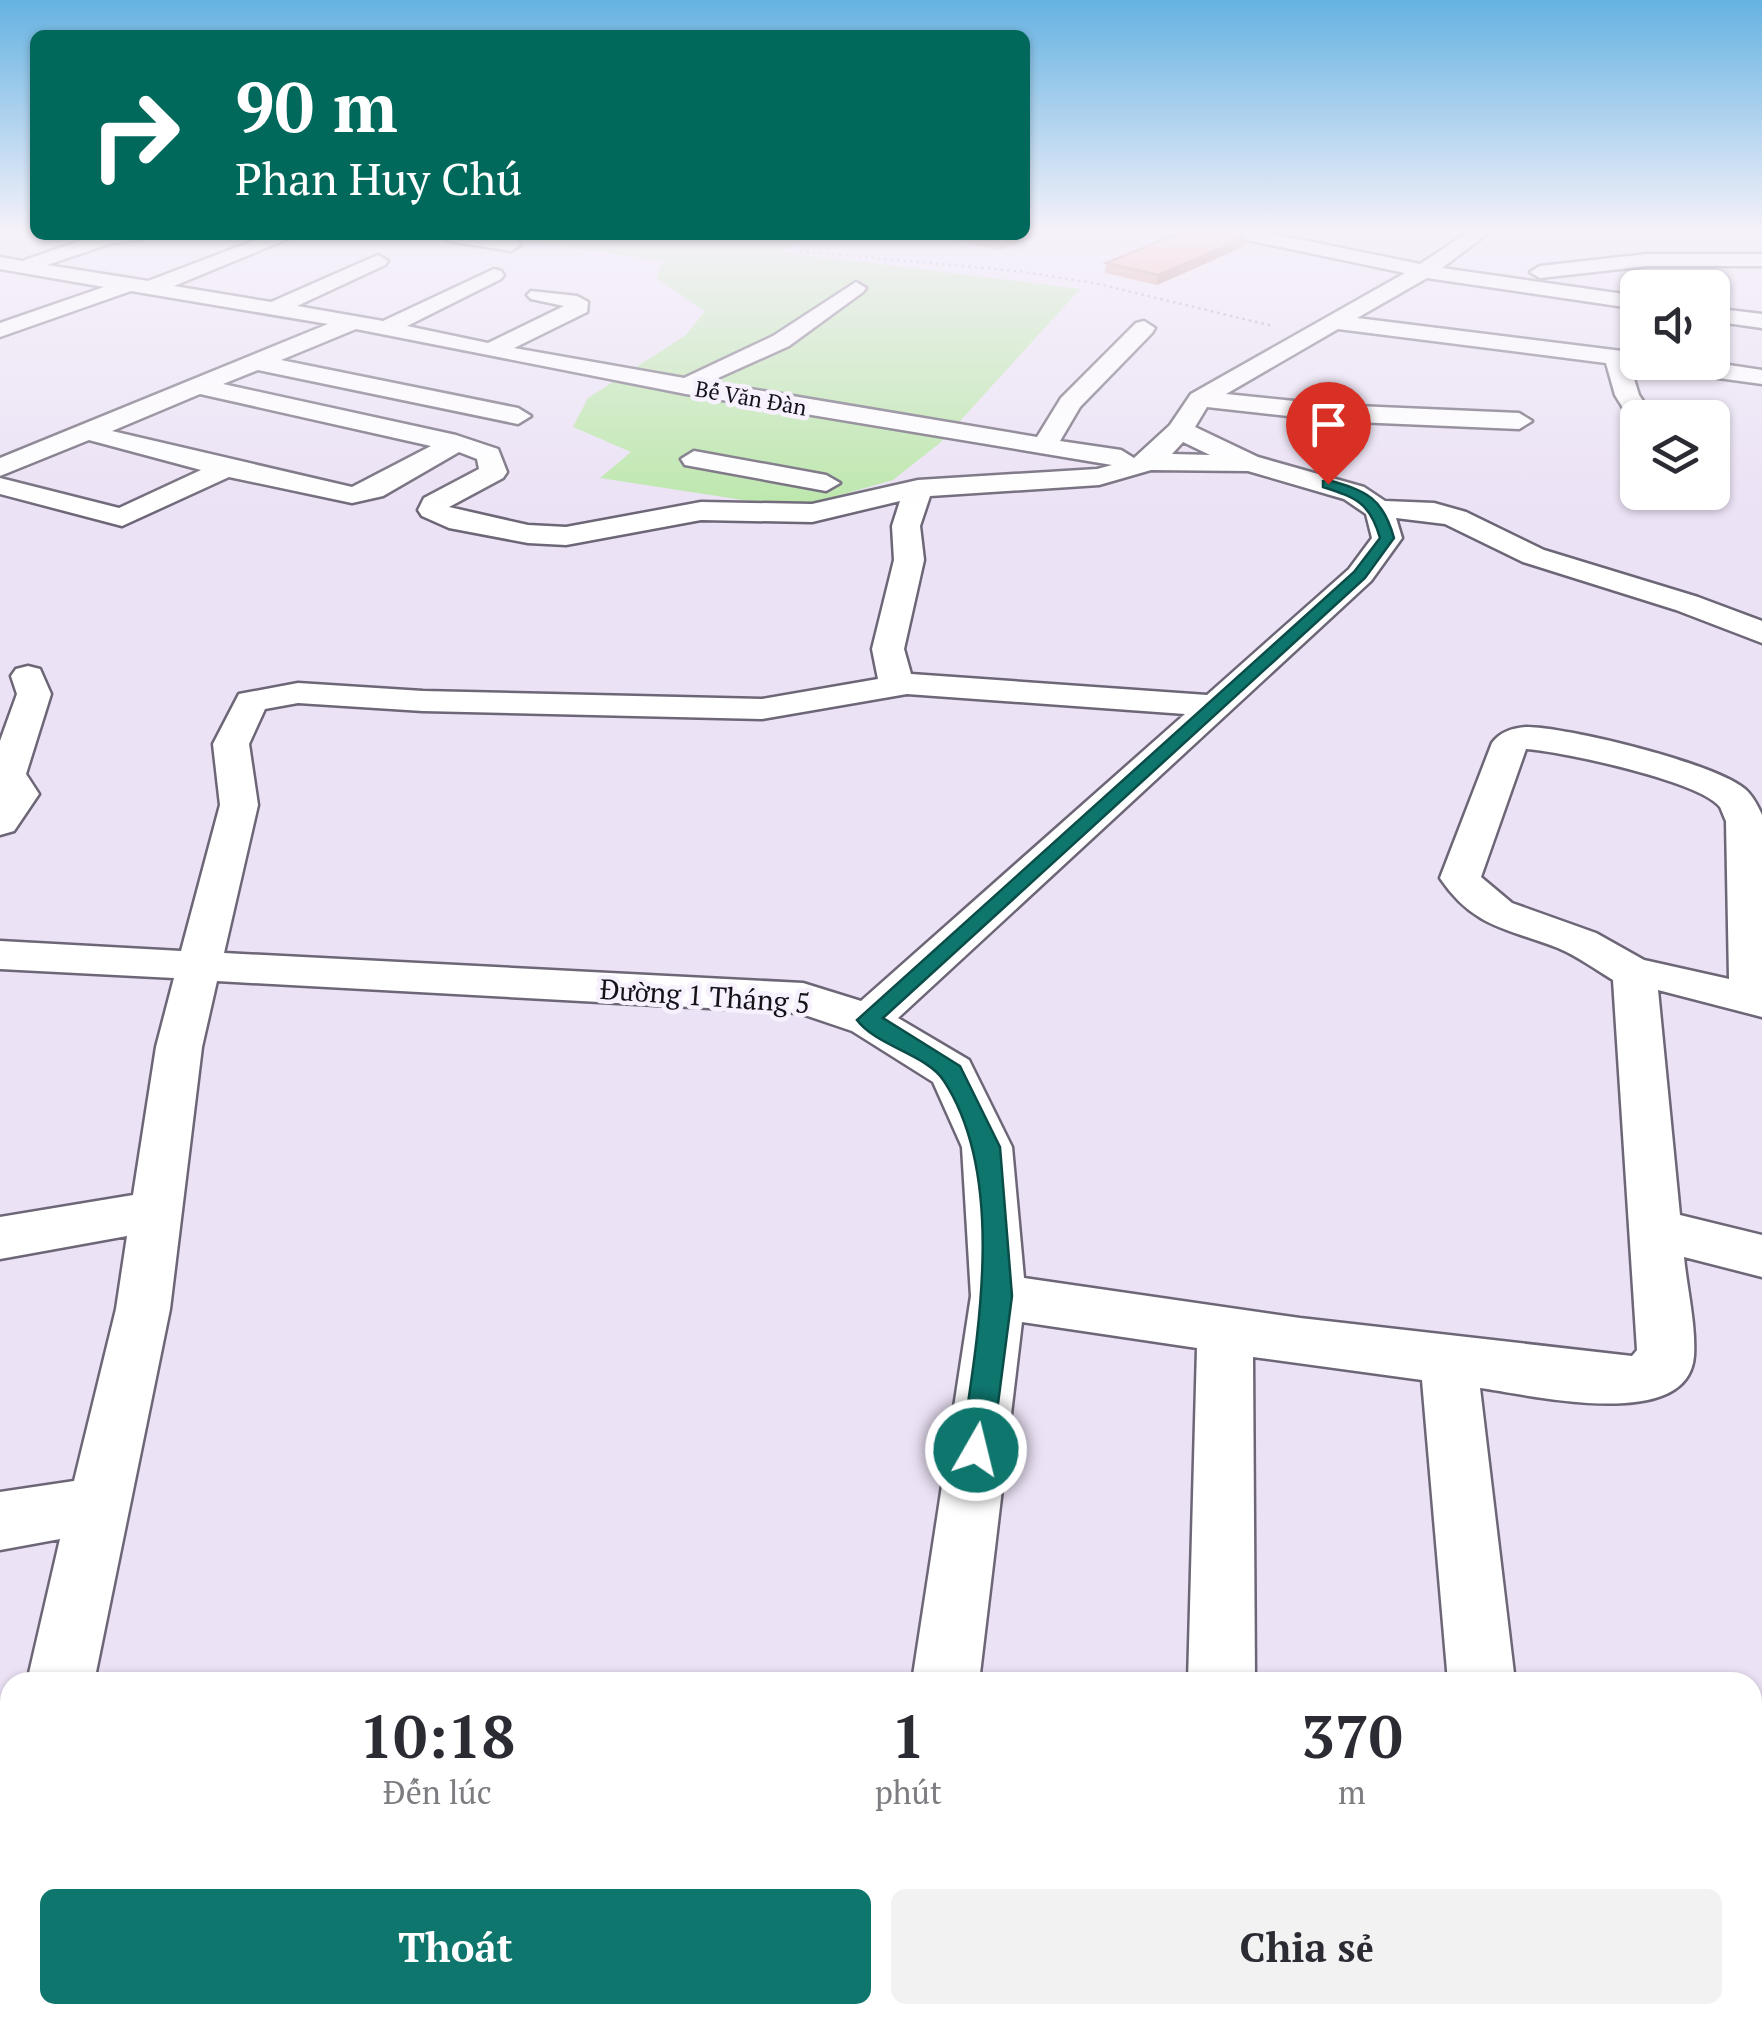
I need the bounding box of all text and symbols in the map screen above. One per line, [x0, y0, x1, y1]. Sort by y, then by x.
text: 90 m [235, 59, 398, 152]
icon: right [70, 70, 200, 200]
text: Phan Huy Chú [235, 148, 522, 208]
map controls [1620, 270, 1730, 510]
button: sound [1620, 270, 1730, 380]
street label: Bế Văn Đàn [693, 373, 809, 422]
pin [1286, 382, 1371, 485]
icon: arrive [1301, 397, 1356, 452]
button: layers [1620, 400, 1730, 510]
street label: Đường 1 Tháng 5 [599, 970, 811, 1021]
position arrow [924, 1398, 1028, 1502]
text: 10:18 [359, 1696, 515, 1775]
text: 1 [891, 1696, 925, 1775]
text: 370 [1301, 1696, 1403, 1775]
text: Đến lúc [383, 1771, 492, 1813]
text: phút [875, 1771, 942, 1813]
text: m [1338, 1771, 1366, 1813]
button: Thoát [40, 1889, 871, 2004]
button: Chia sẻ [891, 1889, 1722, 2004]

